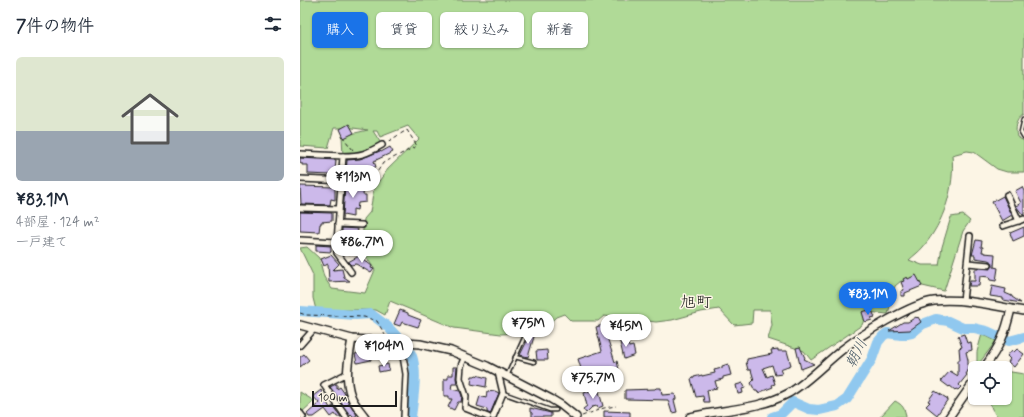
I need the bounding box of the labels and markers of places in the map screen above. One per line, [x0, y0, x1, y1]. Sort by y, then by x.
pin: ¥113M [325, 165, 381, 199]
pin: ¥86.7M [329, 230, 395, 264]
pin: ¥83.1M [835, 282, 901, 316]
pin: ¥75M [504, 311, 552, 345]
pin: ¥45M [602, 314, 650, 348]
pin: ¥104M [356, 334, 412, 368]
pin: ¥75.7M [560, 366, 626, 400]

